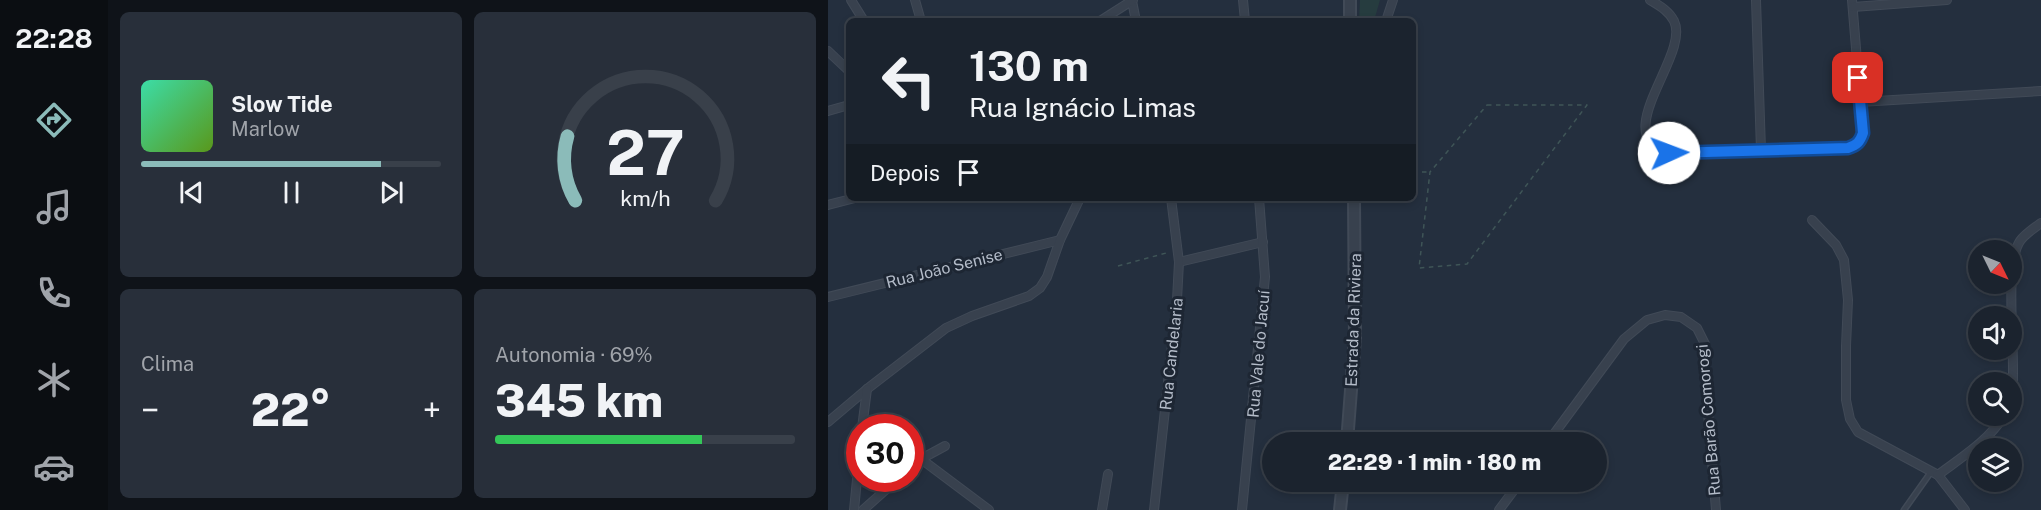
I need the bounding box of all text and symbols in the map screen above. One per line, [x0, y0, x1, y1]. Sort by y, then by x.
text: 22:28 [15, 22, 93, 54]
text: 130 m [969, 41, 1089, 90]
icon: left [870, 42, 948, 120]
pin [1832, 52, 1883, 103]
icon: arrive [1841, 61, 1874, 94]
text: Slow Tide [231, 91, 333, 117]
text: Rua Ignácio Limas [969, 91, 1196, 123]
icon: directions [33, 99, 75, 141]
text: Marlow [231, 117, 300, 141]
text: 27 [606, 117, 684, 190]
position arrow [1637, 121, 1701, 185]
icon: arrive [952, 156, 985, 189]
text: Depois [870, 160, 940, 186]
icon: previous [175, 176, 208, 209]
icon: pause [275, 176, 308, 209]
icon: next [375, 176, 408, 209]
icon: music [33, 186, 75, 228]
text: km/h [620, 187, 670, 212]
north arrow [1968, 240, 2022, 294]
map controls [1968, 240, 2022, 492]
street label: Rua João Senise [884, 245, 1004, 292]
street label: Estrada da Riviera [1342, 253, 1365, 387]
icon: phone [33, 272, 75, 314]
street label: Rua Vale do Jacuí [1243, 288, 1274, 418]
street label: Rua Candelaria [1156, 297, 1187, 411]
button: sound [1968, 306, 2022, 360]
text: Autonomia · 69% [495, 343, 653, 367]
street label: Rua Barão Comorogi [1692, 343, 1725, 496]
text: Clima [141, 352, 194, 376]
icon: climate [33, 359, 75, 401]
button: search [1968, 372, 2022, 426]
text: 345 km [495, 374, 663, 427]
text: 22° [251, 383, 331, 436]
text: − [141, 391, 159, 429]
text: + [423, 391, 441, 429]
speed limit sign: 30 [846, 414, 924, 492]
button: layers [1968, 438, 2022, 492]
icon: car [33, 446, 75, 488]
text: 22:29 · 1 min · 180 m [1328, 449, 1541, 475]

